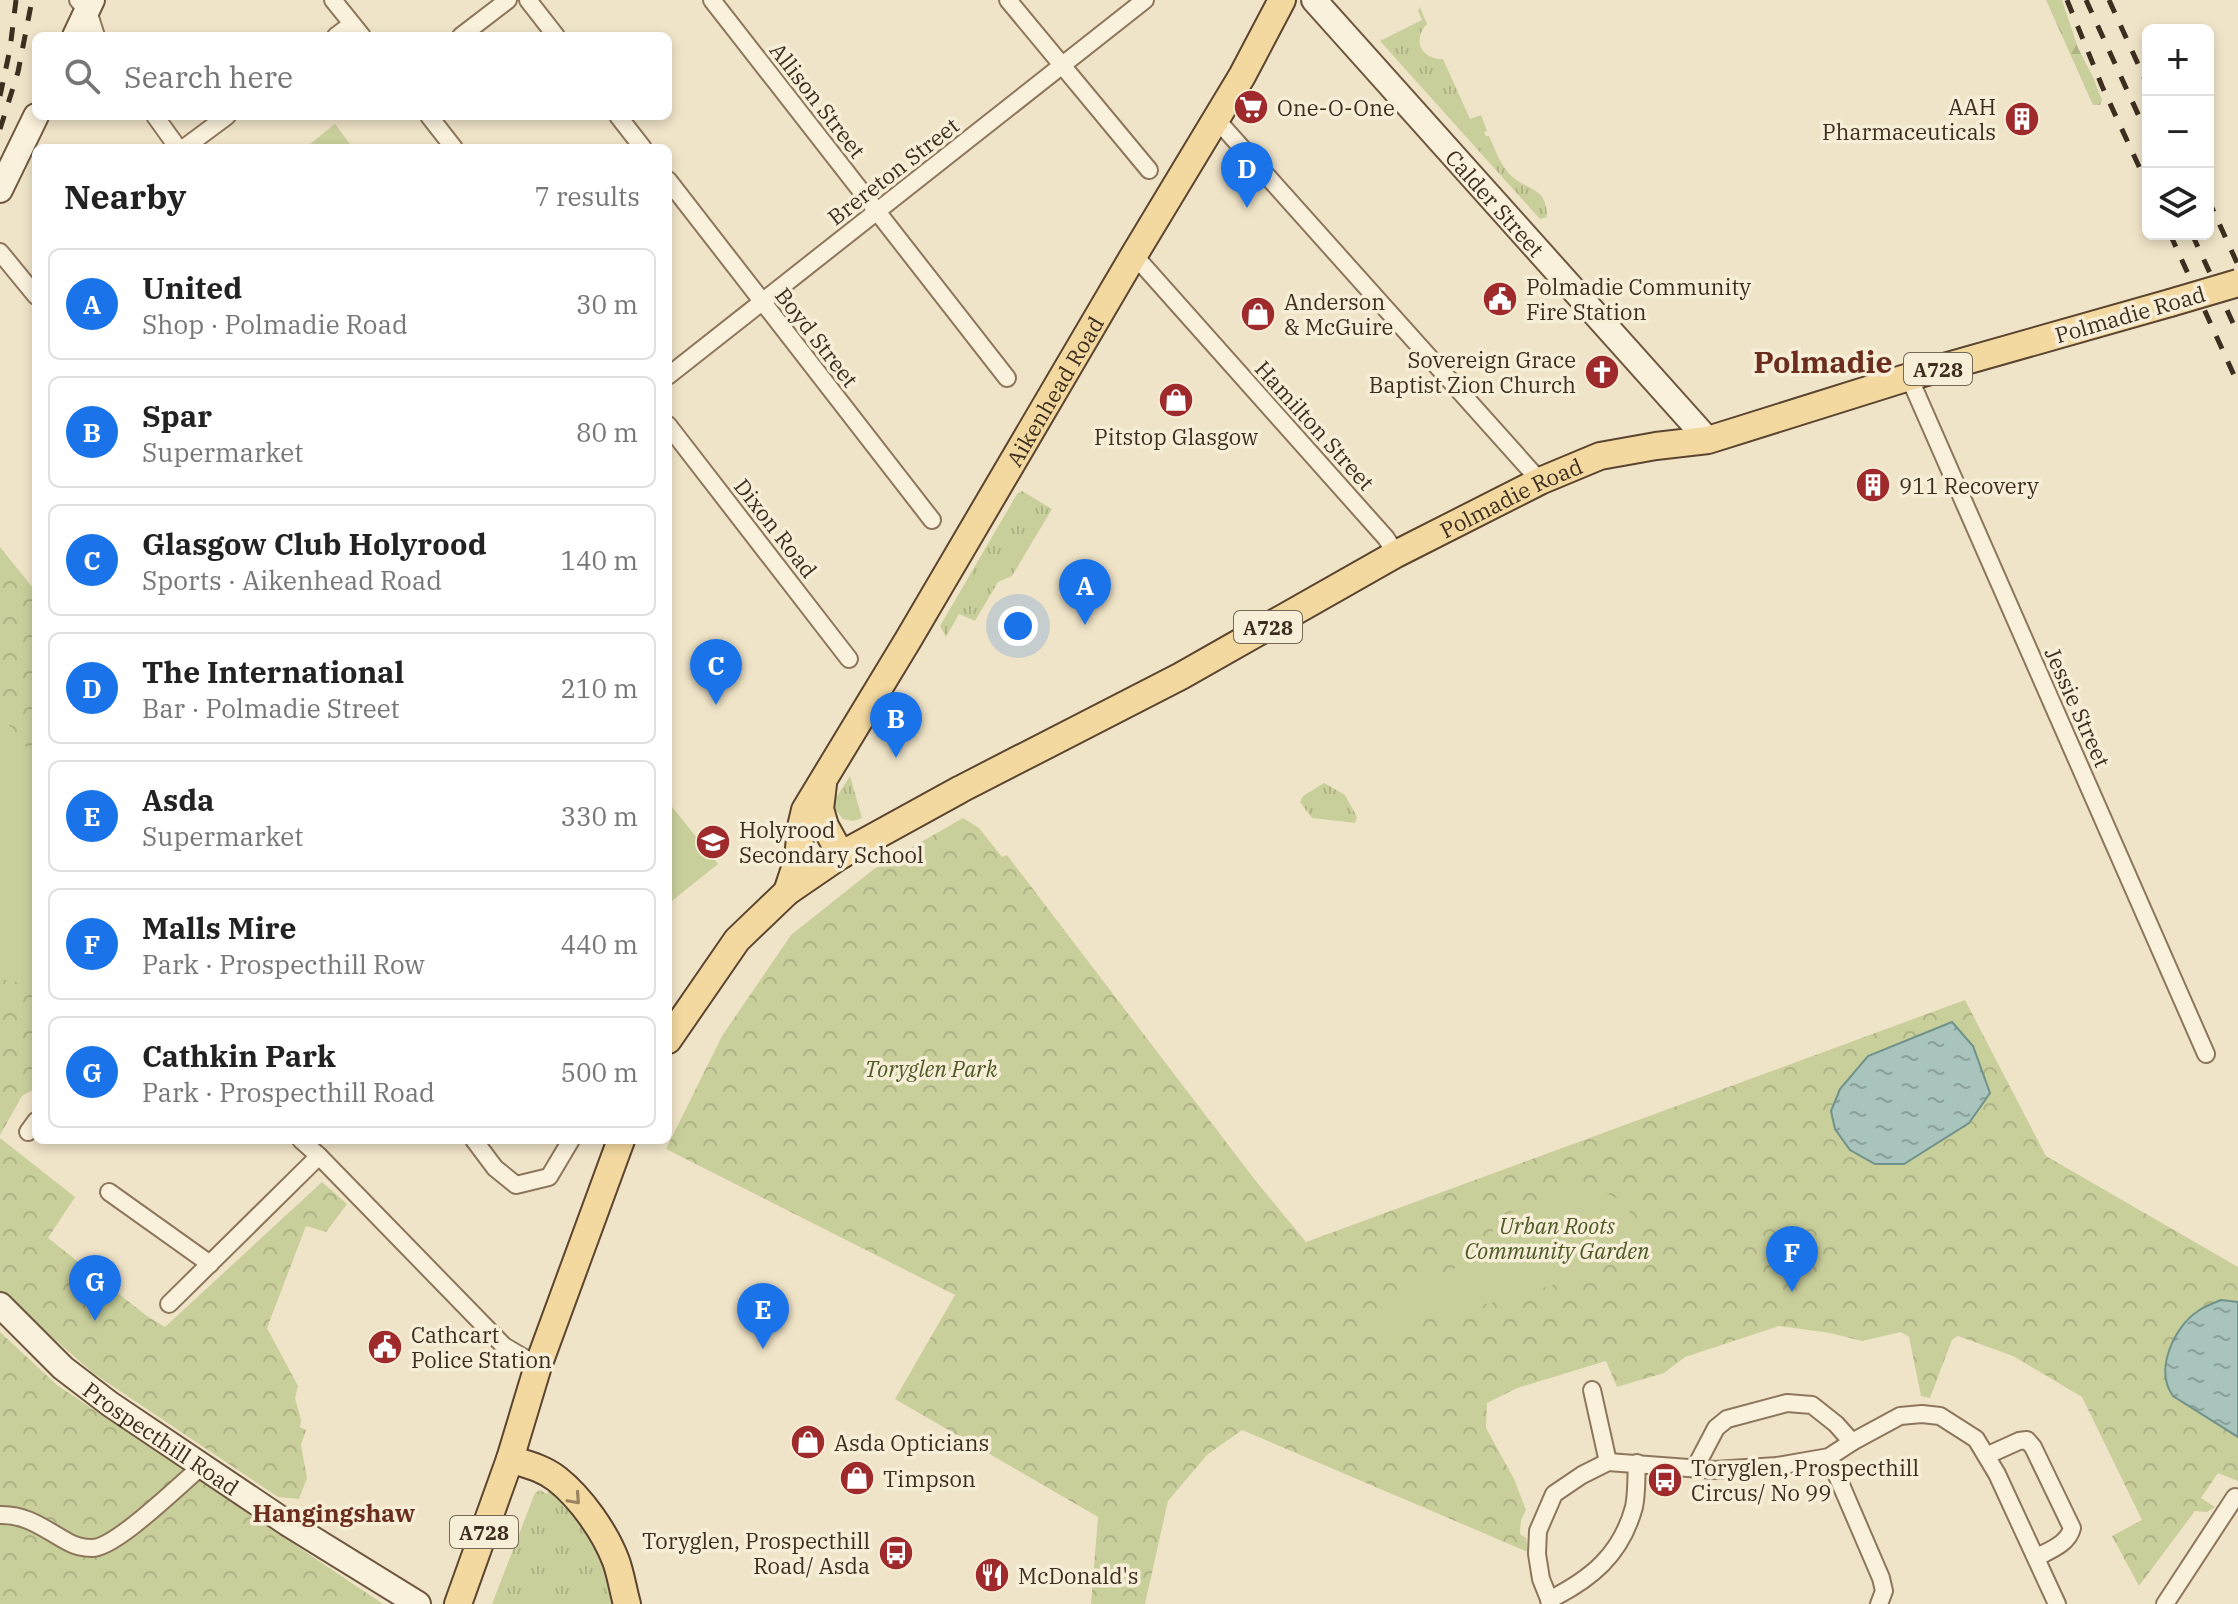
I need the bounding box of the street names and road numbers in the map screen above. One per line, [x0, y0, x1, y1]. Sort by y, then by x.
street label: Allison Street [764, 36, 872, 164]
street label: Brereton Street [821, 111, 965, 231]
street label: Calder Street [1440, 143, 1551, 263]
street label: Polmadie Road [2052, 279, 2208, 349]
street label: Boyd Street [769, 281, 865, 393]
street label: Aikenhead Road [999, 311, 1110, 471]
road number: A728 [1904, 353, 1972, 385]
street label: Hamilton Street [1249, 354, 1381, 496]
street label: Polmadie Road [1435, 451, 1587, 544]
street label: Dixon Road [728, 472, 824, 584]
road number: A728 [1234, 611, 1302, 643]
street label: Jessie Street [2039, 642, 2117, 772]
street label: Prospecthill Road [78, 1374, 245, 1501]
road number: A728 [450, 1516, 518, 1548]

